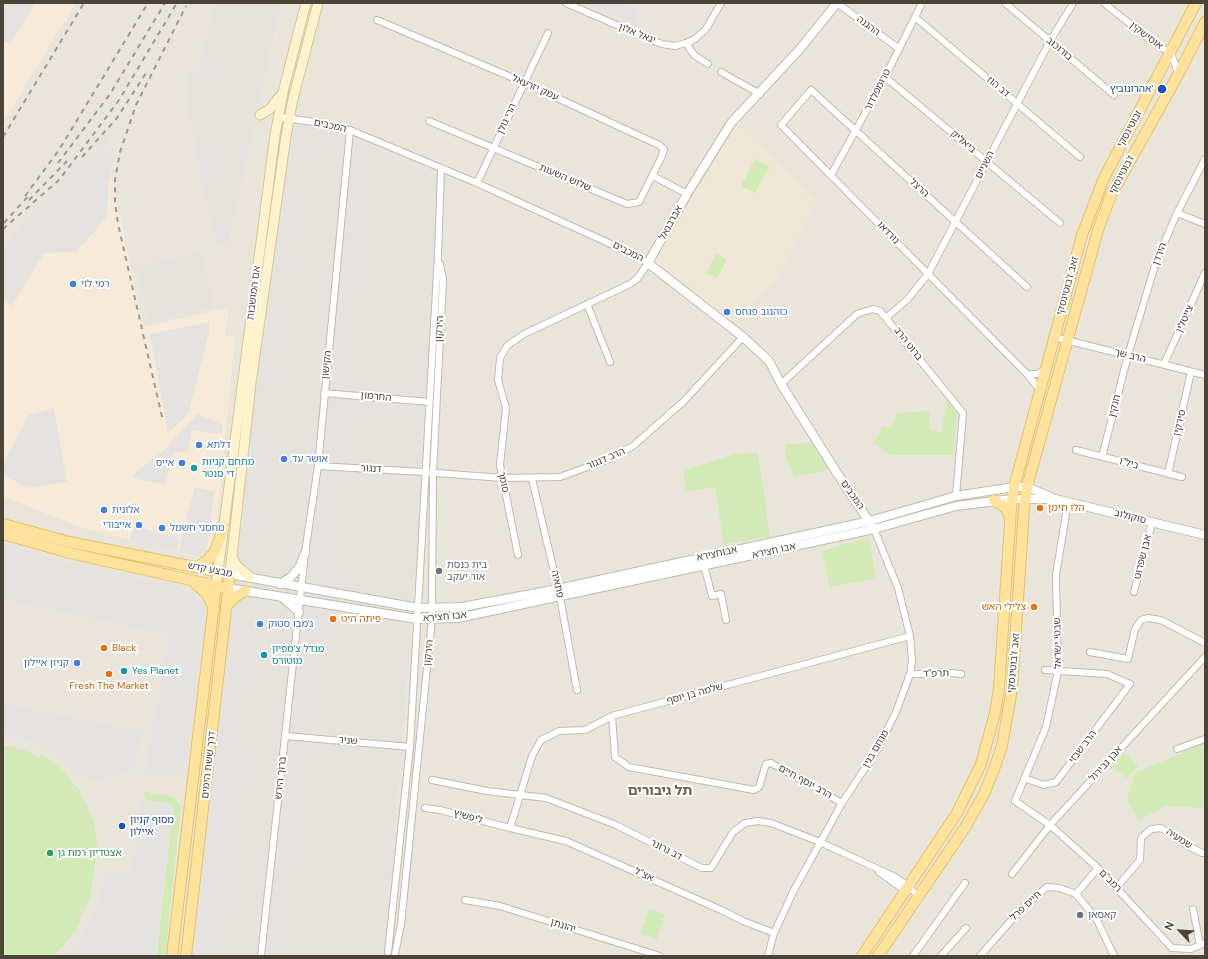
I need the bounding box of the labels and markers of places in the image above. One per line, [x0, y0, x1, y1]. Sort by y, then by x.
place label: אהרונוביץ' [1110, 83, 1153, 95]
marker: אהרונוביץ' [1156, 83, 1168, 95]
place label: רמי לוי [81, 278, 110, 290]
marker: רמי לוי [68, 279, 78, 289]
place label: כוהנוב פנחס [735, 306, 787, 318]
marker: כוהנוב פנחס [722, 307, 732, 317]
place label: דלתא [207, 439, 231, 451]
marker: דלתא [194, 440, 204, 450]
place label: אושר עד [292, 453, 328, 465]
marker: אושר עד [279, 454, 289, 464]
place label: מתחם קניות די סנטר [202, 456, 254, 480]
place label: אייס [156, 457, 174, 469]
marker: אייס [177, 458, 187, 468]
marker: מתחם קניות די סנטר [189, 463, 199, 473]
place label: הלו תימן [1048, 502, 1085, 514]
marker: הלו תימן [1035, 503, 1045, 513]
place label: אלונית [112, 504, 140, 516]
marker: אלונית [99, 505, 109, 515]
place label: אייבורי [103, 519, 131, 531]
marker: אייבורי [134, 520, 144, 530]
place label: מחסני חשמל [170, 522, 225, 534]
marker: מחסני חשמל [157, 523, 167, 533]
place label: בית כנסת אור יעקב [447, 559, 487, 582]
marker: בית כנסת אור יעקב [434, 566, 444, 576]
place label: צלילי האש [982, 601, 1026, 613]
marker: צלילי האש [1029, 602, 1039, 612]
place label: פיתה היט [341, 613, 381, 625]
marker: פיתה היט [328, 614, 338, 624]
place label: ג'מבו סטוק [268, 618, 313, 630]
marker: ג'מבו סטוק [255, 619, 265, 629]
place label: Black [112, 642, 136, 654]
marker: Black [99, 643, 109, 653]
place label: מגדל צ'מפיון מוטורס [272, 643, 324, 666]
marker: מגדל צ'מפיון מוטורס [259, 650, 269, 660]
place label: קניון איילון [24, 657, 69, 669]
marker: קניון איילון [72, 658, 82, 668]
place label: Yes Planet [132, 665, 179, 677]
marker: Yes Planet [119, 666, 129, 676]
marker: Fresh The Market [104, 669, 114, 679]
place label: Fresh The Market [69, 680, 149, 692]
place label: מסוף קניון איילון [130, 814, 174, 838]
marker: מסוף קניון איילון [117, 821, 127, 831]
place label: אצטדיון רמת גן [58, 847, 122, 859]
marker: אצטדיון רמת גן [45, 848, 55, 858]
place label: קאסאן [1088, 909, 1117, 921]
marker: קאסאן [1075, 910, 1085, 920]

